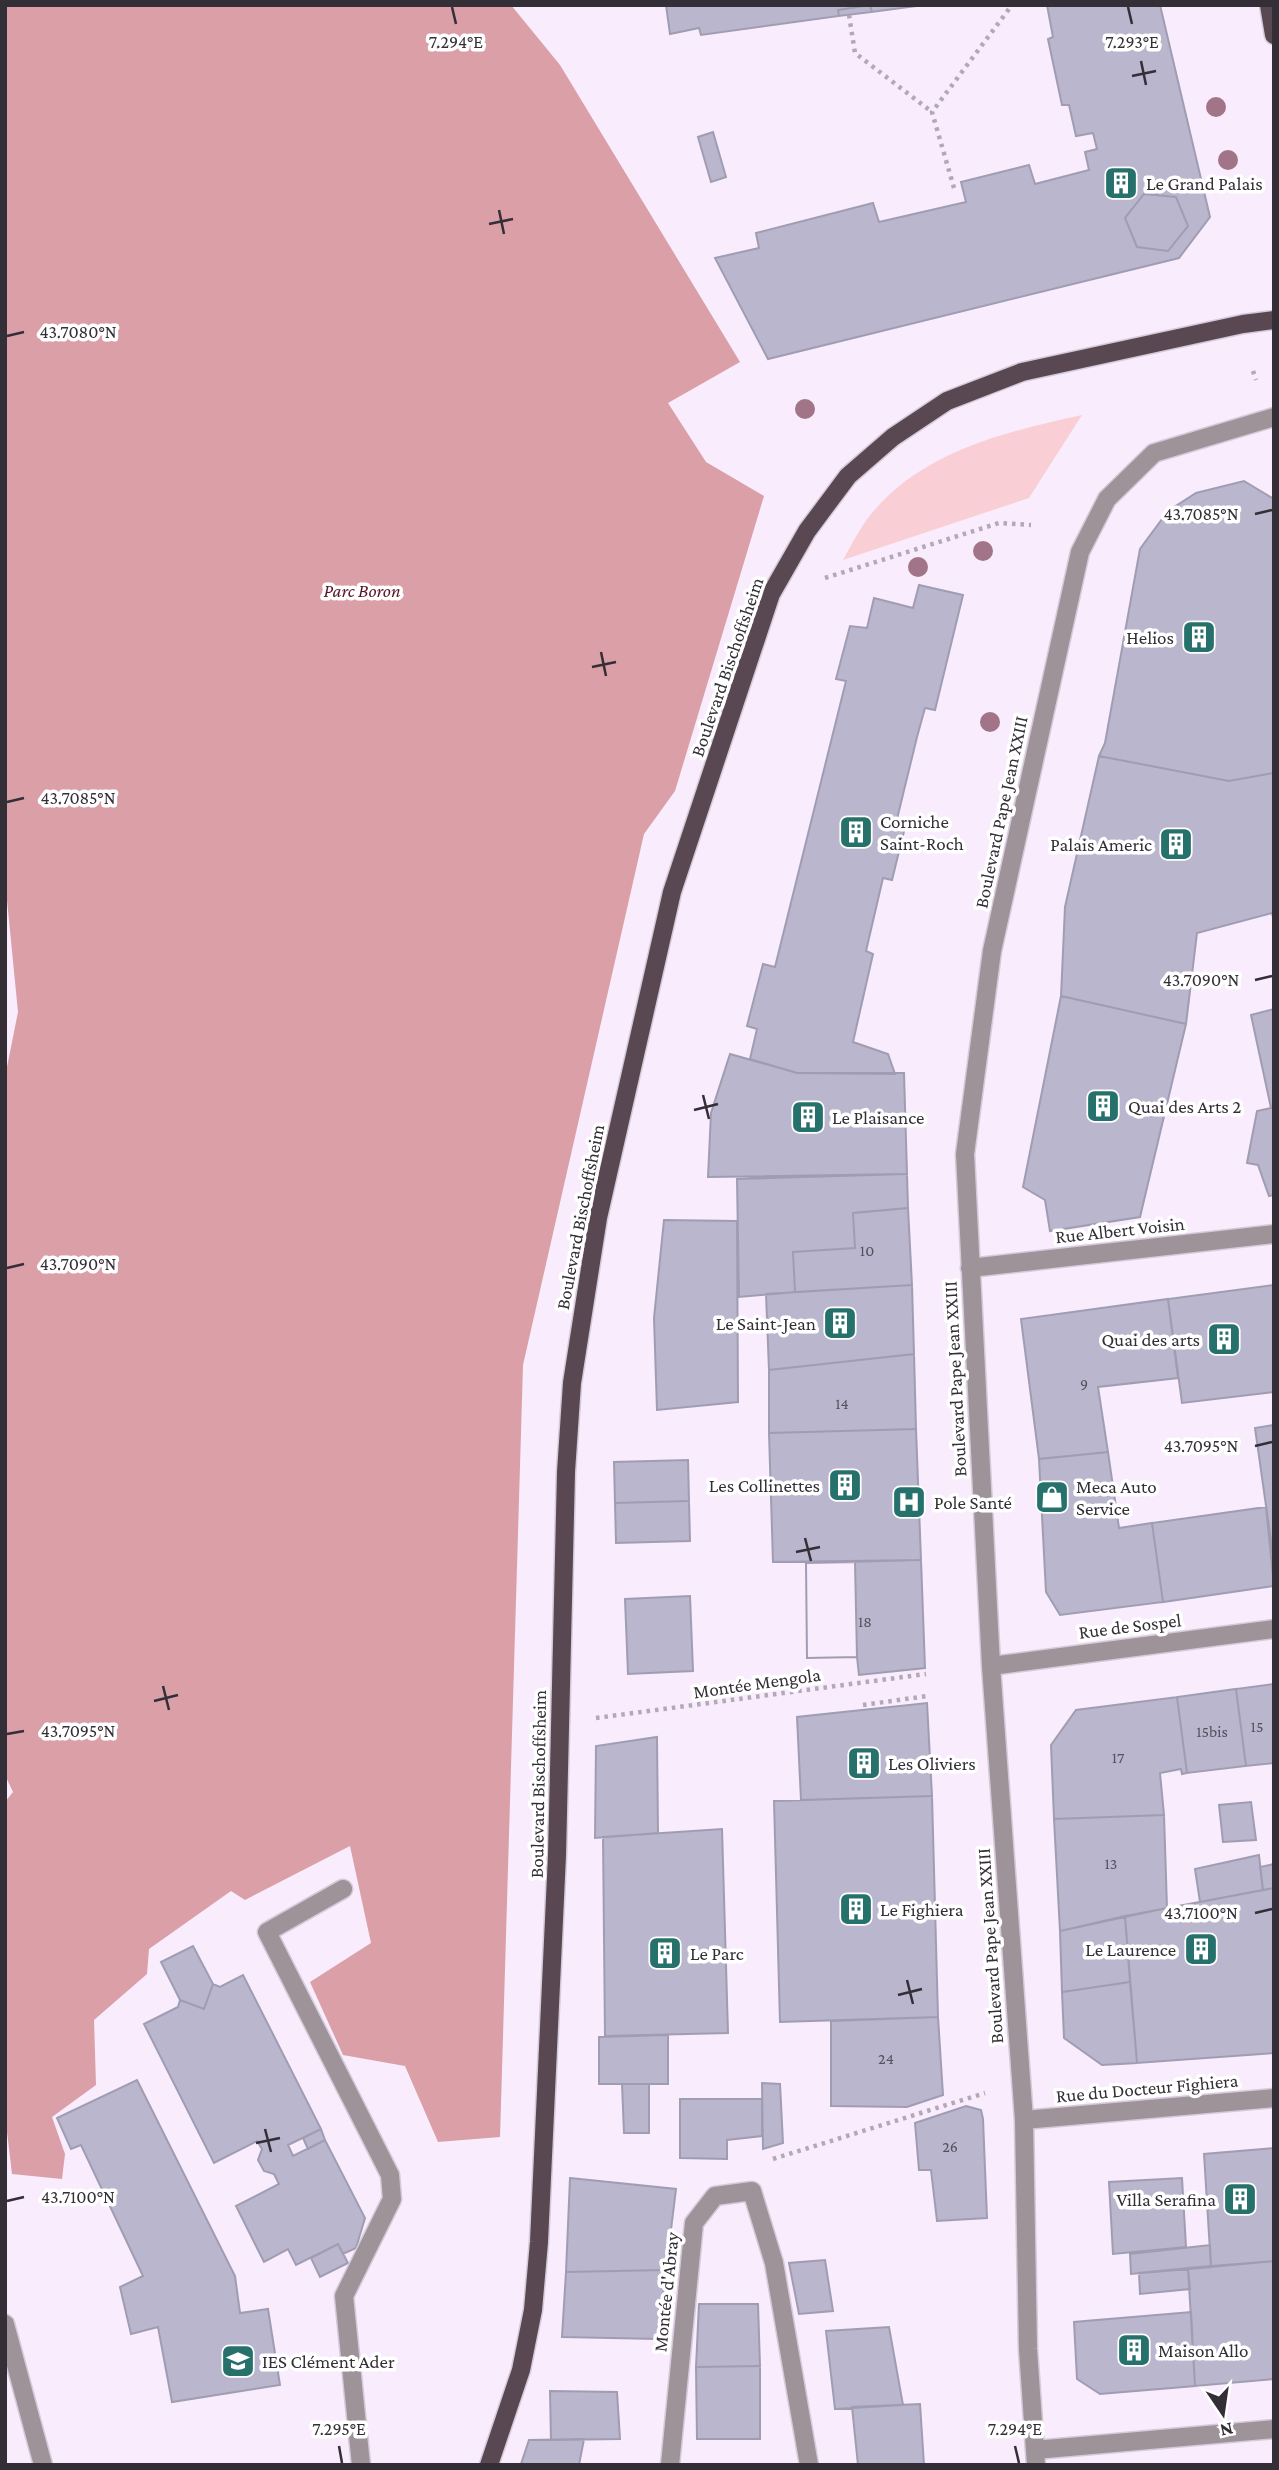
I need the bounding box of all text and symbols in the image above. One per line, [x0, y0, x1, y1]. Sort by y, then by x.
text: 7.294°E [429, 32, 483, 52]
text: 7.293°E [1105, 32, 1159, 52]
building icon: Le Grand Palais [1102, 164, 1140, 202]
place label: Le Grand Palais [1146, 173, 1263, 194]
text: 43.7080°N [39, 322, 117, 342]
text: 43.7085°N [1163, 504, 1239, 524]
street label: Boulevard Bischoffsheim [686, 575, 768, 759]
park label: Parc Boron [323, 580, 401, 601]
building icon: Helios [1180, 618, 1218, 656]
place label: Helios [1126, 627, 1174, 648]
street label: Boulevard Pape Jean XXIII [970, 714, 1032, 910]
text: 43.7085°N [40, 788, 116, 808]
place label: Corniche Saint-Roch [880, 811, 964, 854]
building icon: Corniche Saint-Roch [837, 813, 875, 851]
building icon: Palais Americ [1157, 825, 1195, 863]
place label: Palais Americ [1050, 834, 1152, 855]
text: 43.7090°N [1163, 970, 1239, 990]
building icon: Quai des Arts 2 [1084, 1087, 1122, 1125]
place label: Quai des Arts 2 [1128, 1096, 1241, 1117]
building icon: Le Plaisance [789, 1098, 827, 1136]
place label: Le Plaisance [832, 1107, 924, 1128]
street label: Boulevard Bischoffsheim [552, 1123, 608, 1311]
street label: Rue Albert Voisin [1054, 1213, 1186, 1247]
house number: 10 [860, 1242, 874, 1259]
text: 43.7090°N [40, 1254, 116, 1274]
street label: Boulevard Pape Jean XXIII [939, 1281, 971, 1477]
building icon: Le Saint-Jean [821, 1304, 859, 1342]
place label: Le Saint-Jean [716, 1313, 816, 1334]
building icon: Quai des arts [1205, 1320, 1243, 1358]
place label: Quai des arts [1101, 1329, 1200, 1350]
house number: 9 [1080, 1375, 1088, 1392]
house number: 14 [835, 1395, 849, 1412]
text: 43.7095°N [1164, 1436, 1238, 1456]
building icon: Les Collinettes [826, 1466, 864, 1504]
place label: Les Collinettes [709, 1475, 820, 1496]
place label: Meca Auto Service [1076, 1476, 1157, 1519]
shop icon: Meca Auto Service [1033, 1478, 1071, 1516]
hospital icon: Pole Santé [890, 1483, 928, 1521]
place label: Pole Santé [934, 1492, 1012, 1513]
street label: Rue de Sospel [1077, 1609, 1183, 1643]
house number: 18 [858, 1613, 872, 1630]
street label: Montée Mengola [692, 1664, 822, 1702]
street label: Boulevard Bischoffsheim [526, 1690, 550, 1878]
house number: 15 [1251, 1718, 1263, 1735]
text: 43.7095°N [41, 1721, 115, 1741]
house number: 15bis [1196, 1723, 1228, 1740]
building icon: Les Oliviers [845, 1744, 883, 1782]
house number: 17 [1112, 1749, 1125, 1766]
place label: Les Oliviers [888, 1753, 976, 1774]
street label: Boulevard Pape Jean XXIII [973, 1848, 1007, 2044]
house number: 13 [1105, 1855, 1117, 1872]
building icon: Le Fighiera [837, 1890, 875, 1928]
place label: Le Fighiera [880, 1899, 964, 1920]
text: 43.7100°N [1164, 1903, 1238, 1923]
building icon: Le Laurence [1182, 1930, 1220, 1968]
building icon: Le Parc [646, 1934, 684, 1972]
place label: Le Laurence [1085, 1939, 1176, 1960]
place label: Le Parc [690, 1943, 744, 1964]
house number: 24 [878, 2050, 894, 2067]
street label: Rue du Docteur Fighiera [1055, 2070, 1239, 2106]
house number: 26 [942, 2138, 958, 2155]
building icon: Villa Serafina [1221, 2180, 1259, 2218]
text: 43.7100°N [41, 2187, 115, 2207]
place label: Villa Serafina [1117, 2189, 1216, 2210]
street label: Montée d'Abray [649, 2231, 683, 2353]
building icon: Maison Allo [1115, 2331, 1153, 2369]
place label: Maison Allo [1158, 2340, 1248, 2361]
school or university icon: IES Clément Ader [219, 2342, 257, 2380]
place label: IES Clément Ader [262, 2351, 395, 2372]
north arrow [1188, 2379, 1258, 2449]
text: N [1218, 2418, 1235, 2442]
text: 7.295°E [312, 2419, 366, 2439]
text: 7.294°E [988, 2419, 1042, 2439]

